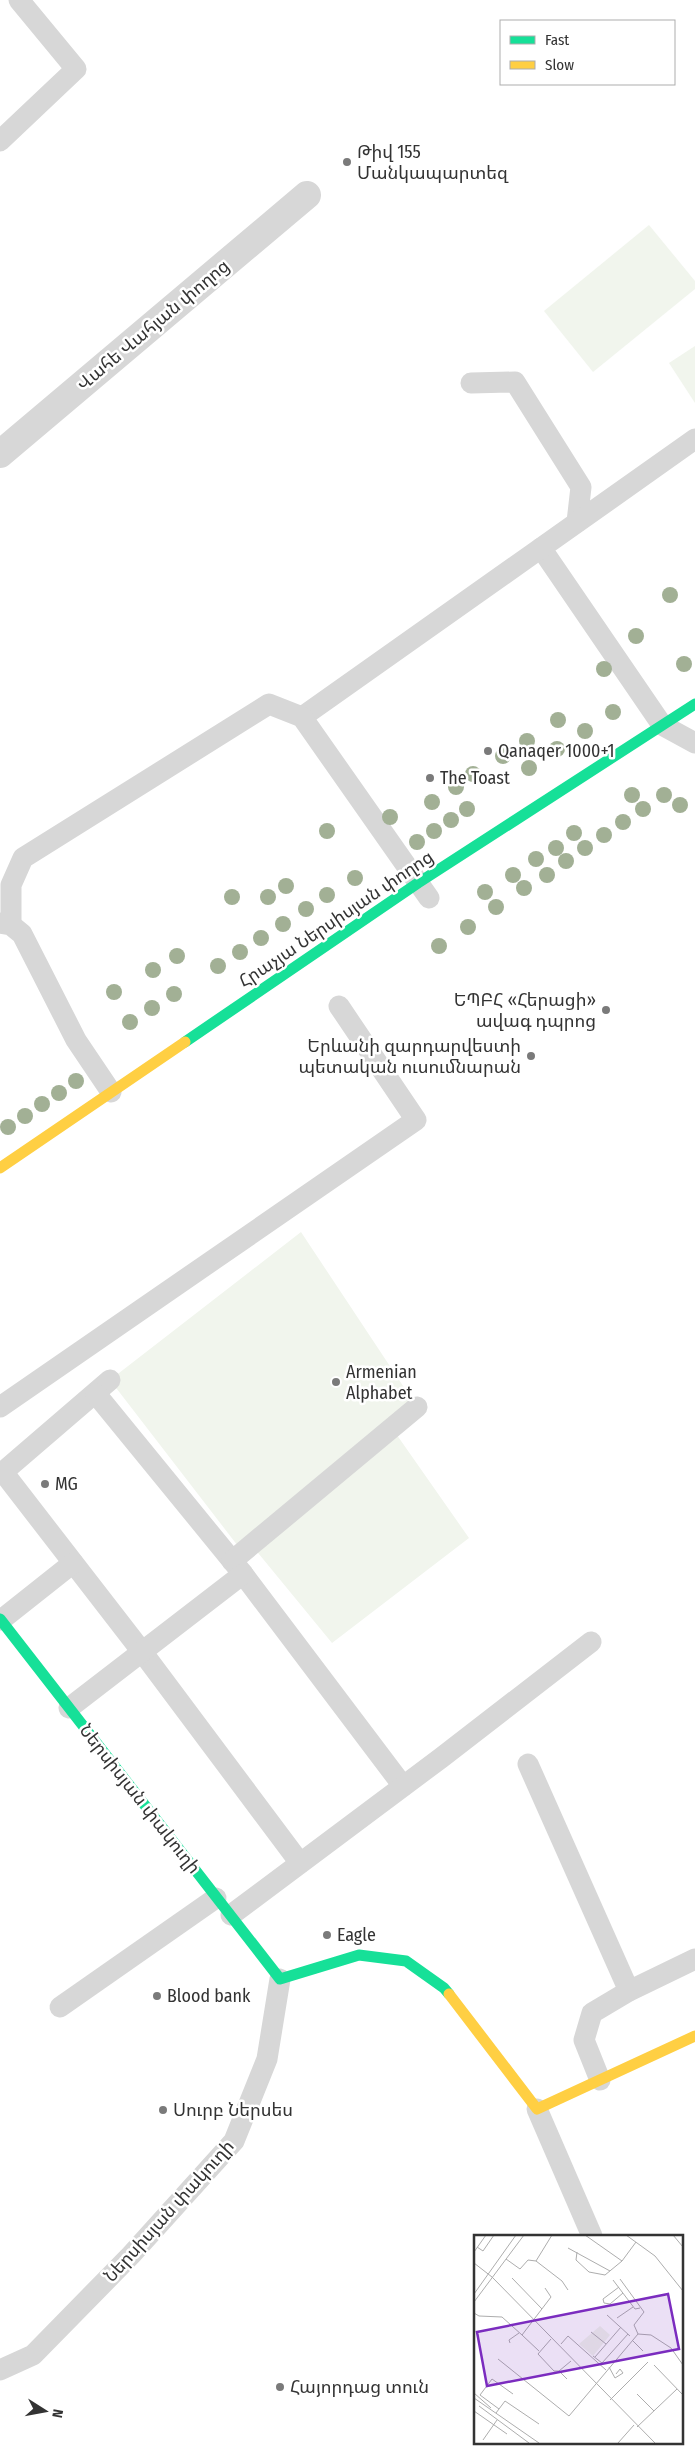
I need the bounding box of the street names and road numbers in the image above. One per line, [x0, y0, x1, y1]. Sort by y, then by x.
street label: Վահե Վահյան փողոց [72, 255, 234, 395]
street label: Հրաչյա Ներսիսյան փողոց [235, 846, 437, 992]
street label: Ներսիսյան փակուղի [75, 1720, 205, 1878]
street label: Ներսիսյան փակուղի [99, 2135, 239, 2287]

